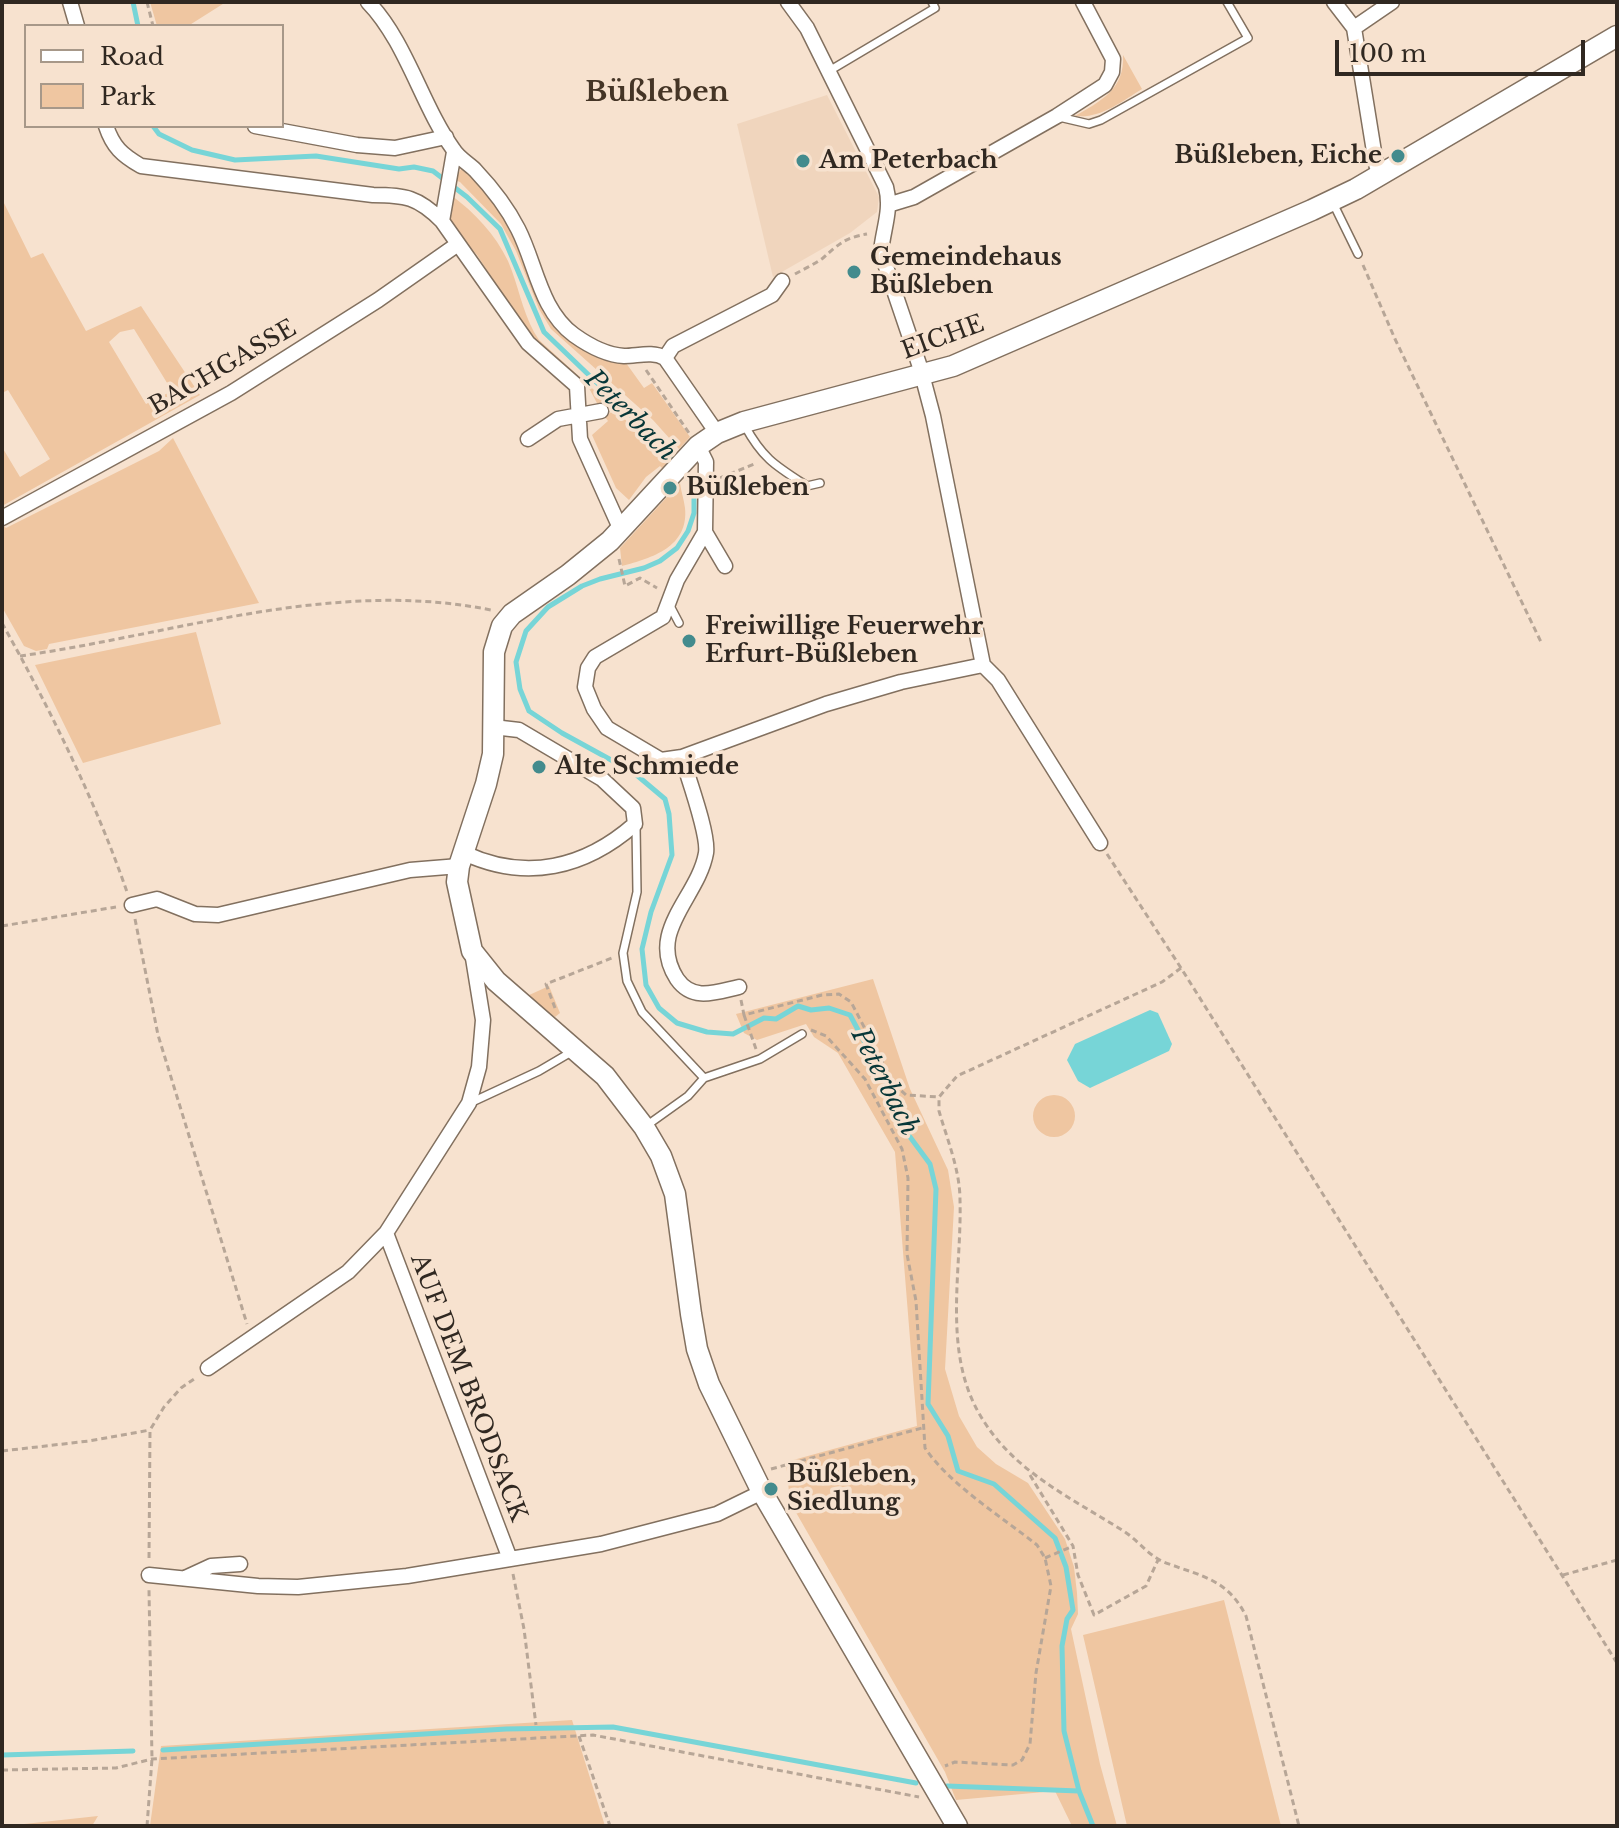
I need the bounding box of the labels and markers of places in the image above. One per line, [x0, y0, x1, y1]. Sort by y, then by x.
place label: Büßleben, Eiche [1174, 142, 1382, 170]
place label: Am Peterbach [819, 147, 998, 175]
marker: Büßleben, Eiche [1389, 147, 1407, 165]
marker: Am Peterbach [794, 152, 812, 170]
place label: Gemeindehaus Büßleben [870, 244, 1062, 300]
marker: Gemeindehaus Büßleben [845, 263, 863, 281]
place label: Büßleben [686, 474, 809, 502]
marker: Büßleben [661, 479, 679, 497]
place label: Freiwillige Feuerwehr Erfurt-Büßleben [705, 613, 983, 669]
marker: Freiwillige Feuerwehr Erfurt-Büßleben [680, 632, 698, 650]
place label: Alte Schmiede [555, 753, 739, 781]
marker: Alte Schmiede [530, 758, 548, 776]
place label: Büßleben, Siedlung [787, 1461, 917, 1517]
marker: Büßleben, Siedlung [762, 1480, 780, 1498]

